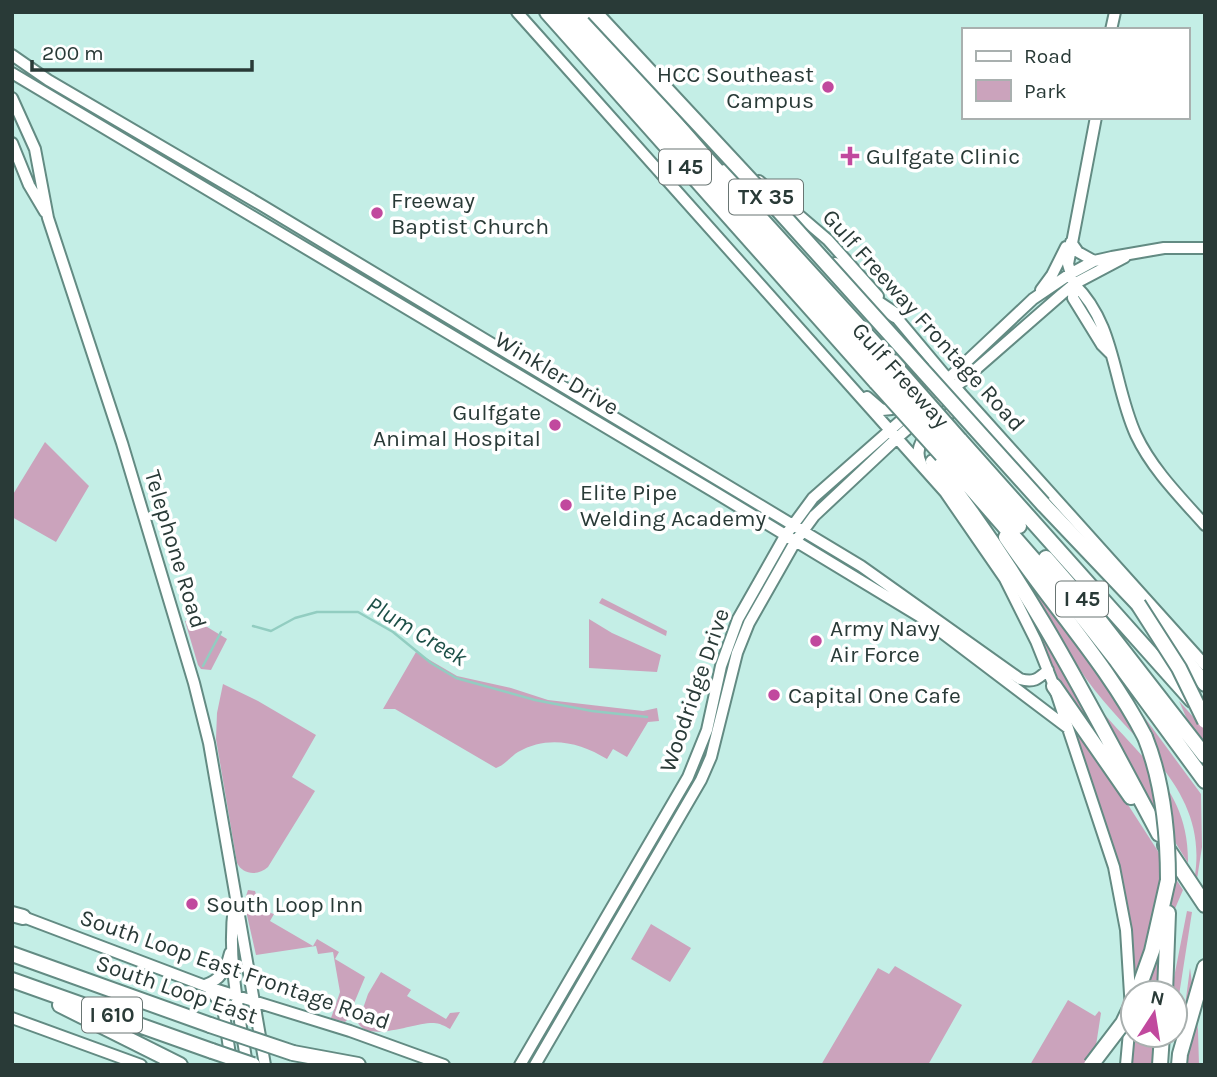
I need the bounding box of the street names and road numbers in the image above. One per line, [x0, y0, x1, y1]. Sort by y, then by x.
road number: I 45 [659, 150, 711, 184]
road number: TX 35 [729, 180, 803, 214]
street label: Gulf Freeway Frontage Road [817, 203, 1031, 437]
street label: Gulf Freeway [846, 317, 956, 433]
street label: Winkler Drive [490, 326, 624, 421]
street label: Telephone Road [139, 467, 212, 631]
road number: I 45 [1056, 582, 1108, 616]
street label: Woodridge Drive [654, 605, 735, 776]
street label: South Loop East Frontage Road [76, 903, 394, 1035]
street label: South Loop East [92, 948, 262, 1030]
road number: I 610 [82, 998, 142, 1032]

